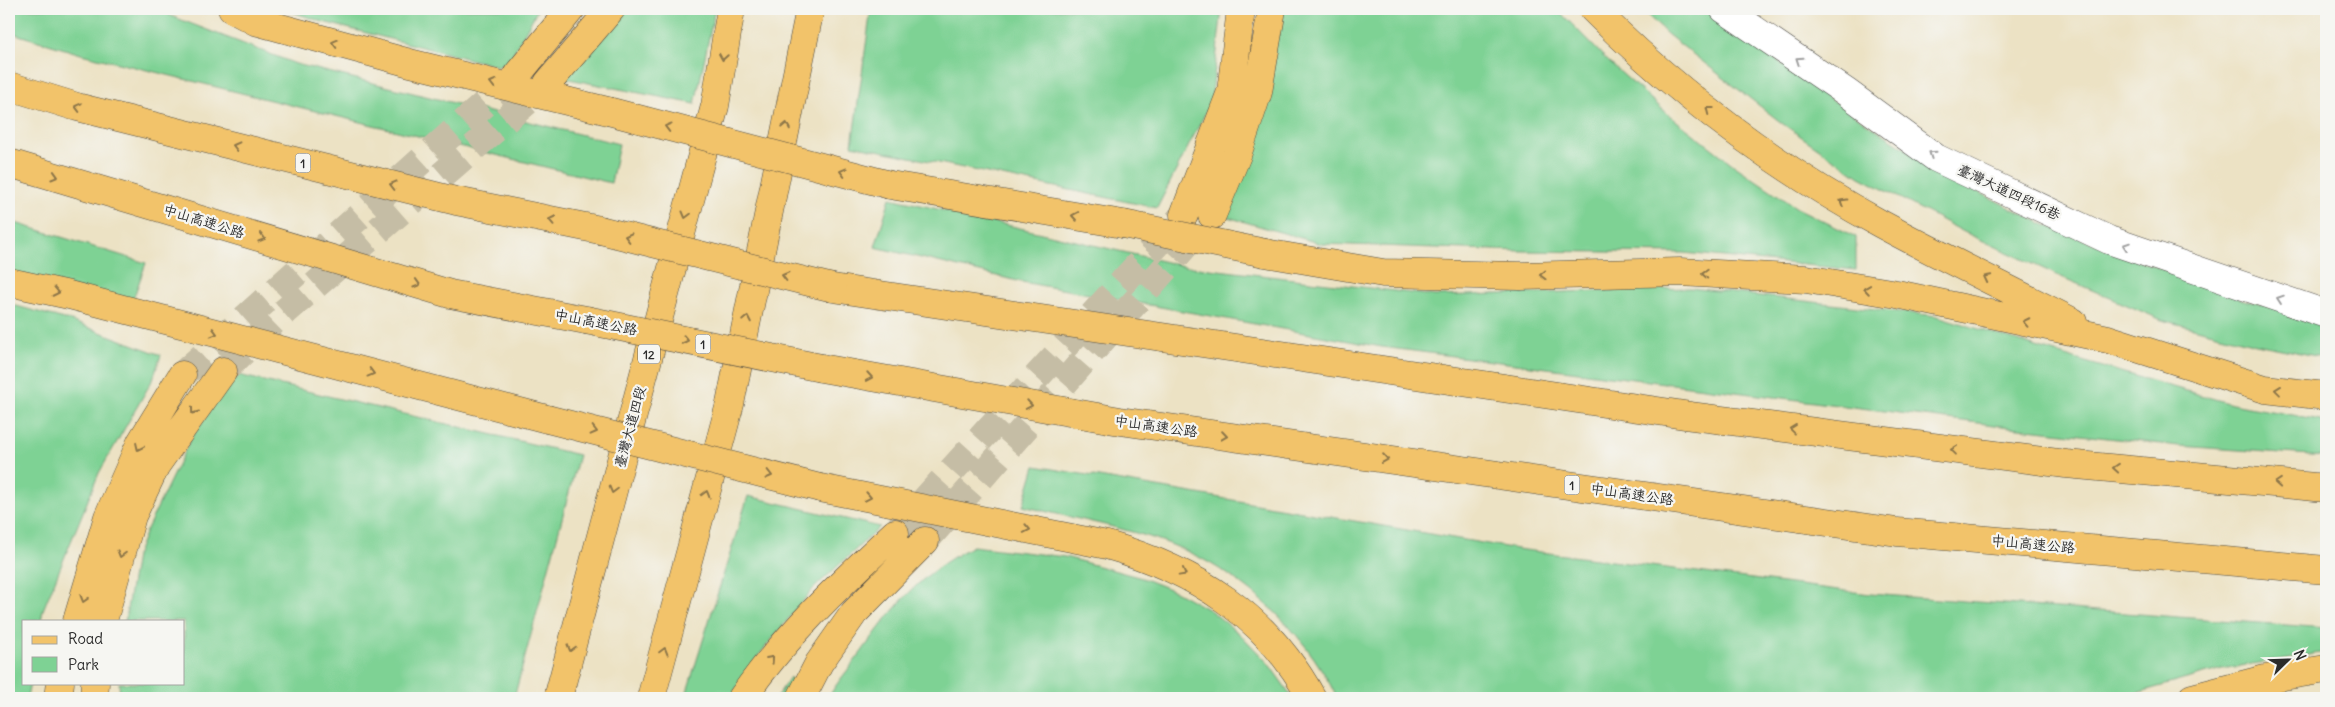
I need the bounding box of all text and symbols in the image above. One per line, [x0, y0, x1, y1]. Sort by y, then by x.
one-way arrow [332, 38, 340, 48]
one-way arrow [718, 52, 728, 61]
one-way arrow [1796, 57, 1805, 66]
one-way arrow [488, 78, 497, 89]
one-way arrow [74, 103, 82, 113]
one-way arrow [1705, 107, 1715, 116]
one-way arrow [781, 121, 791, 130]
one-way arrow [664, 122, 673, 133]
one-way arrow [231, 141, 240, 152]
one-way arrow [1928, 151, 1937, 161]
road number: 1 [296, 154, 310, 172]
street label: 臺灣大道四段16巷 [1955, 160, 2064, 224]
one-way arrow [839, 168, 847, 178]
one-way arrow [51, 171, 59, 181]
one-way arrow [389, 180, 398, 191]
one-way arrow [1839, 198, 1848, 208]
street label: 中山高速公路 [161, 200, 247, 242]
one-way arrow [681, 210, 692, 219]
one-way arrow [1071, 212, 1079, 222]
one-way arrow [548, 215, 556, 226]
one-way arrow [257, 232, 265, 242]
one-way arrow [623, 232, 632, 243]
one-way arrow [2123, 242, 2131, 252]
one-way arrow [1701, 268, 1709, 279]
one-way arrow [1539, 270, 1546, 280]
one-way arrow [781, 271, 790, 282]
one-way arrow [1983, 274, 1992, 284]
one-way arrow [413, 278, 421, 288]
one-way arrow [1863, 284, 1871, 294]
one-way arrow [52, 286, 61, 297]
one-way arrow [2276, 294, 2285, 304]
street label: 中山高速公路 [553, 305, 639, 339]
one-way arrow [742, 315, 752, 324]
one-way arrow [2022, 317, 2031, 327]
one-way arrow [209, 327, 217, 337]
one-way arrow [680, 334, 689, 345]
road number: 1 [696, 334, 710, 354]
road number: 12 [638, 344, 660, 364]
one-way arrow [367, 367, 376, 378]
one-way arrow [865, 371, 874, 381]
street label: 臺灣大道四段 [610, 384, 650, 470]
one-way arrow [2274, 385, 2282, 396]
one-way arrow [1025, 399, 1034, 409]
one-way arrow [191, 405, 200, 414]
street label: 中山高速公路 [1113, 411, 1199, 441]
one-way arrow [1789, 424, 1797, 435]
one-way arrow [590, 425, 599, 436]
one-way arrow [1220, 430, 1229, 440]
one-way arrow [135, 442, 145, 451]
one-way arrow [1950, 445, 1958, 456]
one-way arrow [1381, 453, 1389, 463]
one-way arrow [2112, 463, 2120, 474]
one-way arrow [764, 469, 773, 480]
road number: 1 [1564, 476, 1580, 494]
one-way arrow [2273, 478, 2281, 489]
street label: 中山高速公路 [1589, 479, 1675, 509]
one-way arrow [608, 486, 619, 495]
one-way arrow [700, 490, 711, 499]
one-way arrow [863, 492, 872, 502]
one-way arrow [1023, 523, 1031, 534]
street label: 中山高速公路 [1990, 531, 2076, 557]
one-way arrow [117, 550, 127, 558]
one-way arrow [1177, 567, 1186, 577]
one-way arrow [79, 595, 89, 603]
legend [22, 620, 185, 684]
text: Road [68, 629, 103, 648]
north arrow [2262, 634, 2312, 684]
one-way arrow [567, 643, 577, 651]
text: N [2290, 647, 2310, 663]
one-way arrow [658, 648, 668, 656]
text: Park [68, 655, 99, 674]
one-way arrow [765, 656, 774, 665]

